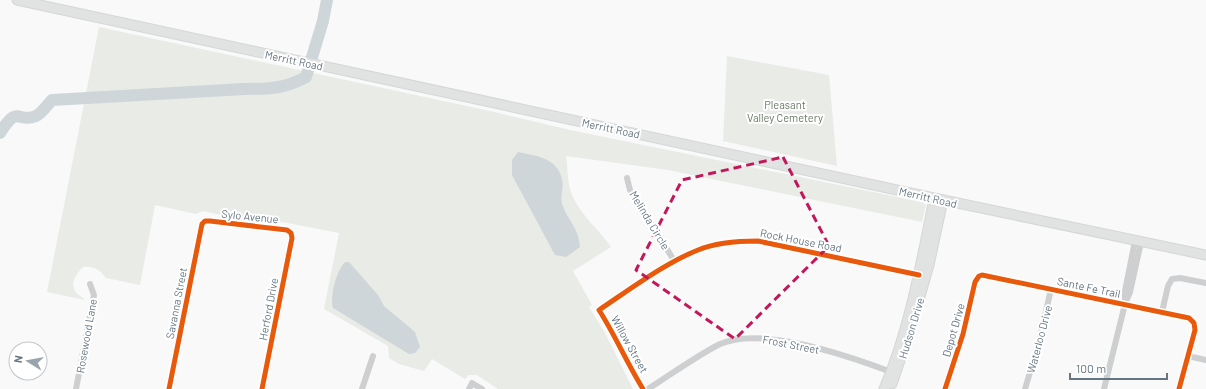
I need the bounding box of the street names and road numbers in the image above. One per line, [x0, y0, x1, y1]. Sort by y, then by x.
street label: Merritt Road [264, 48, 324, 72]
street label: Merritt Road [581, 116, 641, 140]
street label: Merritt Road [898, 184, 958, 210]
street label: Melinda Circle [627, 188, 673, 252]
street label: Sylo Avenue [221, 207, 279, 225]
street label: Rock House Road [759, 226, 843, 254]
street label: Savanna Street [163, 266, 189, 340]
street label: Sante Fe Trail [1056, 274, 1122, 300]
street label: Herford Drive [256, 277, 280, 341]
street label: Hudson Drive [896, 296, 926, 360]
street label: Rosewood Lane [73, 298, 99, 374]
street label: Depot Drive [939, 301, 967, 358]
street label: Waterloo Drive [1024, 304, 1054, 374]
street label: Willow Street [609, 313, 651, 375]
street label: Frost Street [761, 332, 821, 356]

